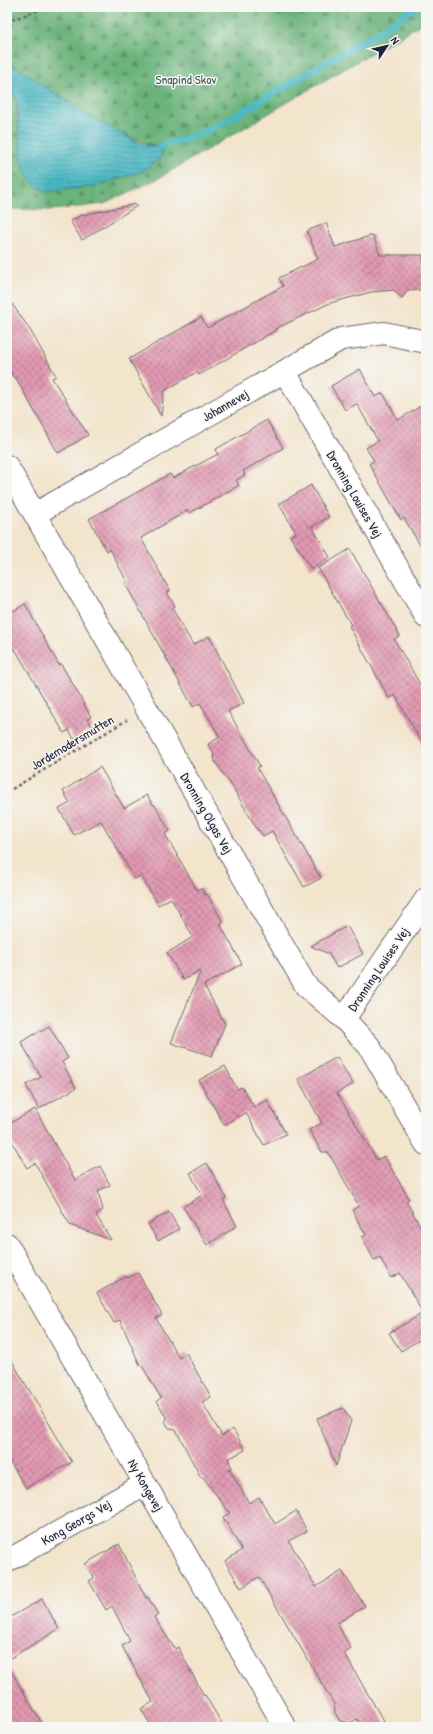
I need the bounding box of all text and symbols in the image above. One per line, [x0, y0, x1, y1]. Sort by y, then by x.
north arrow [367, 26, 407, 66]
text: N [388, 34, 403, 47]
park label: Snapind Skov [155, 70, 217, 88]
street label: Johannevej [198, 384, 252, 426]
street label: Dronning Louises Vej [323, 447, 387, 541]
street label: Jordemodersmutten [27, 710, 117, 774]
street label: Dronning Olgas Vej [176, 769, 238, 857]
street label: Dronning Louises Vej [343, 923, 413, 1015]
street label: Ny Kongevej [124, 1456, 168, 1514]
street label: Kong Georgs Vej [38, 1495, 114, 1549]

